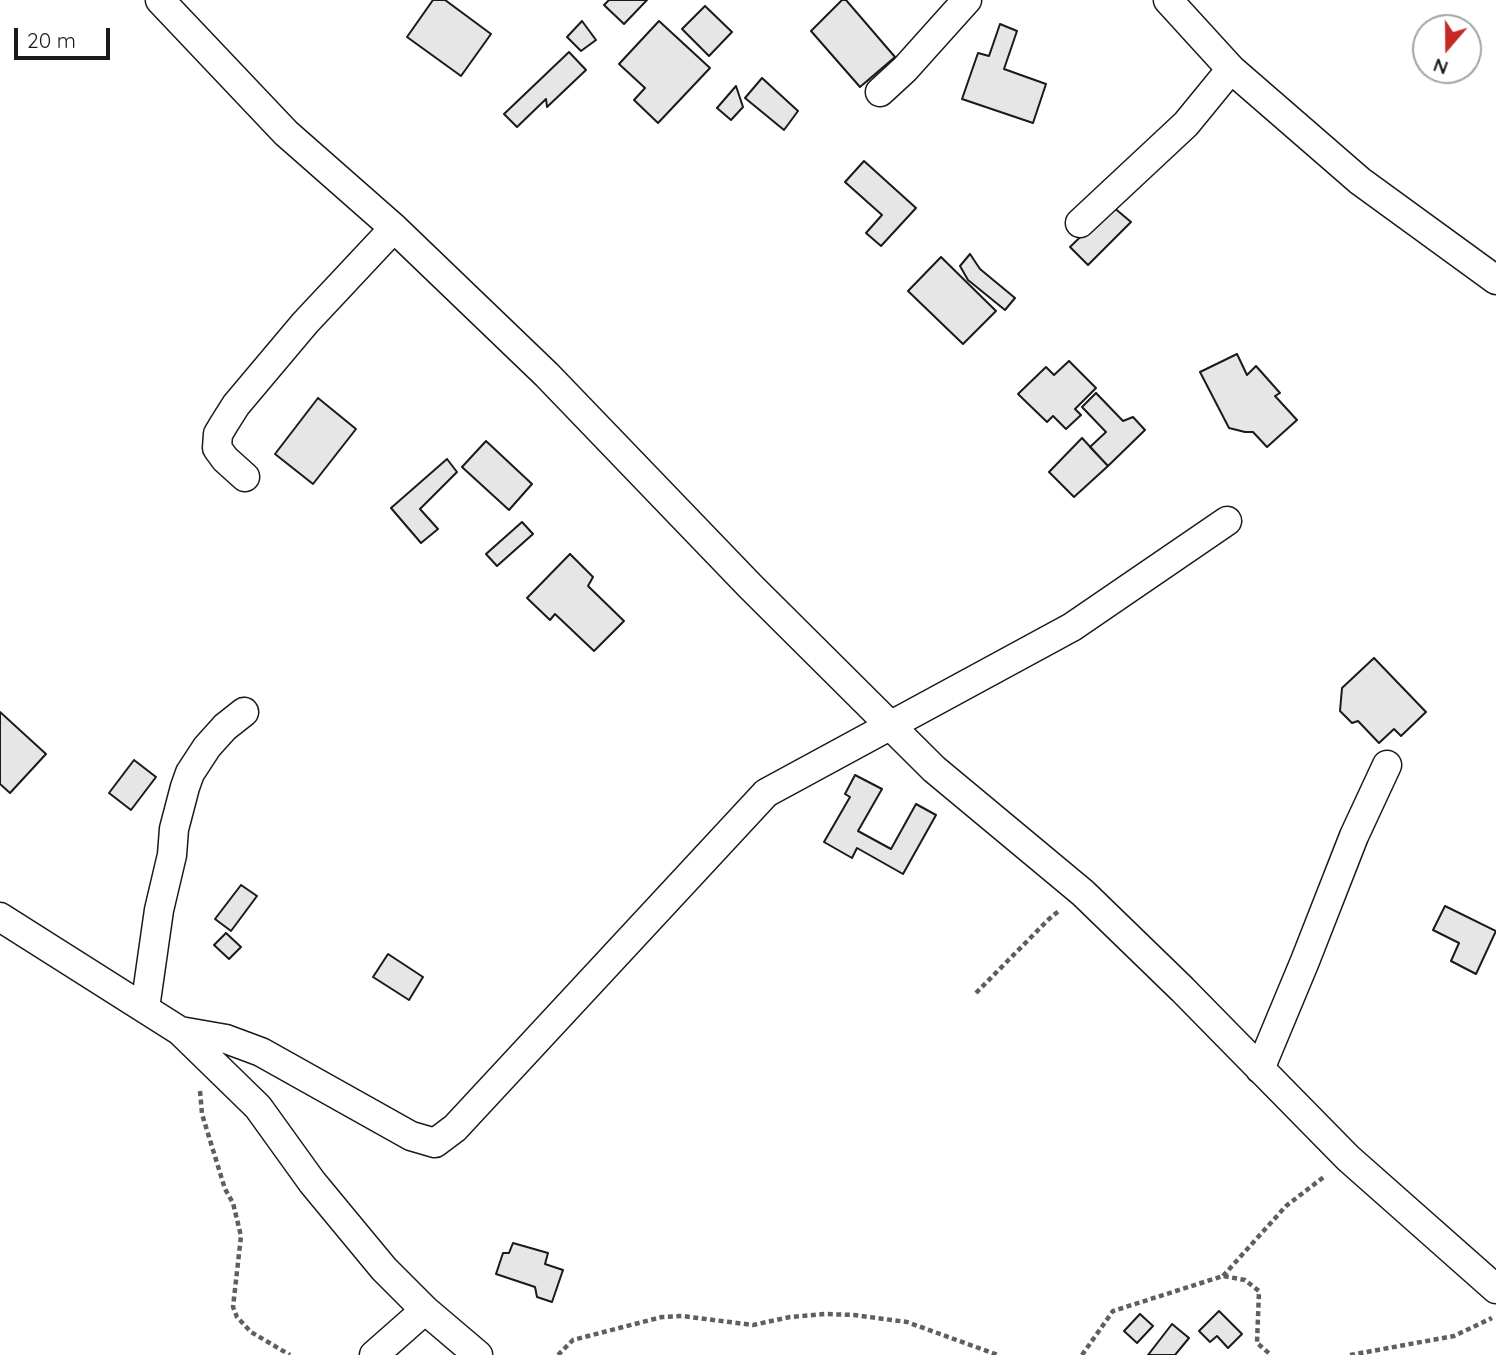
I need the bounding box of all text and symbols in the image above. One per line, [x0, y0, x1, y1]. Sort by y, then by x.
scale bar [18, 14, 114, 58]
north arrow [1412, 14, 1482, 84]
text: 20 m [27, 27, 76, 53]
text: N [1430, 53, 1451, 81]

